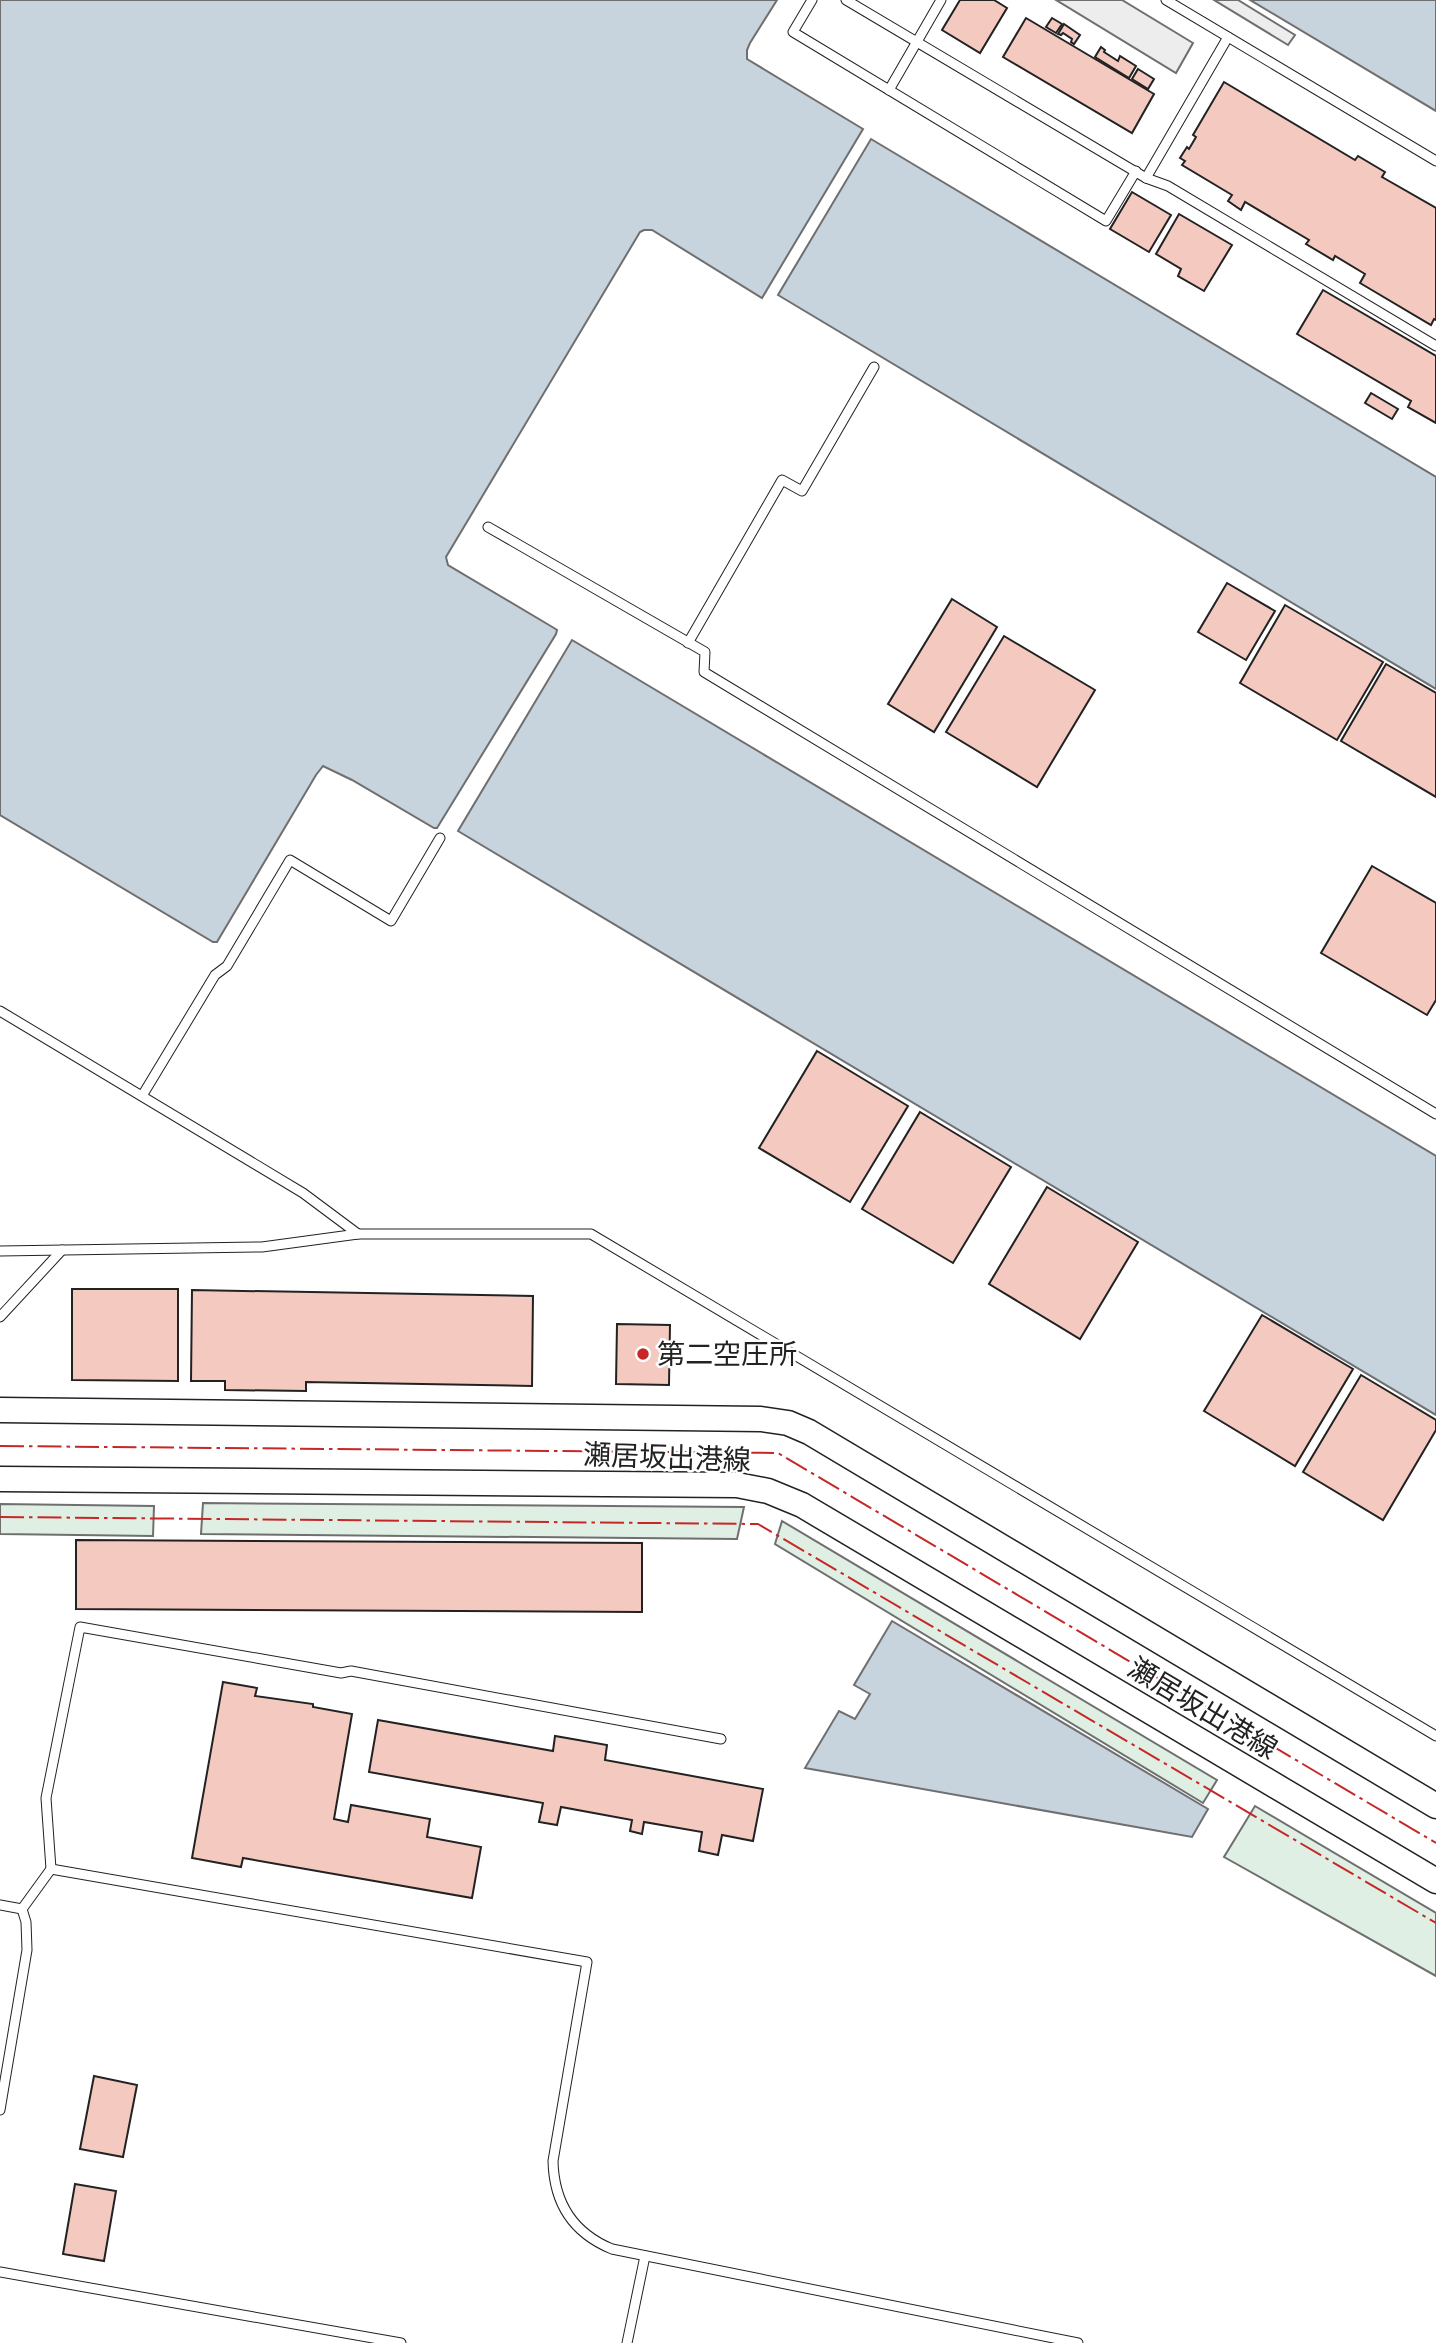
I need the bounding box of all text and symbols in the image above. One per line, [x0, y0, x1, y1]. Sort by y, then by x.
place label: 第二空圧所 [657, 1334, 797, 1375]
marker: 第二空圧所 [635, 1346, 651, 1362]
street label: 瀬居坂出港線 [582, 1434, 752, 1481]
street label: 瀬居坂出港線 [1120, 1648, 1285, 1769]

